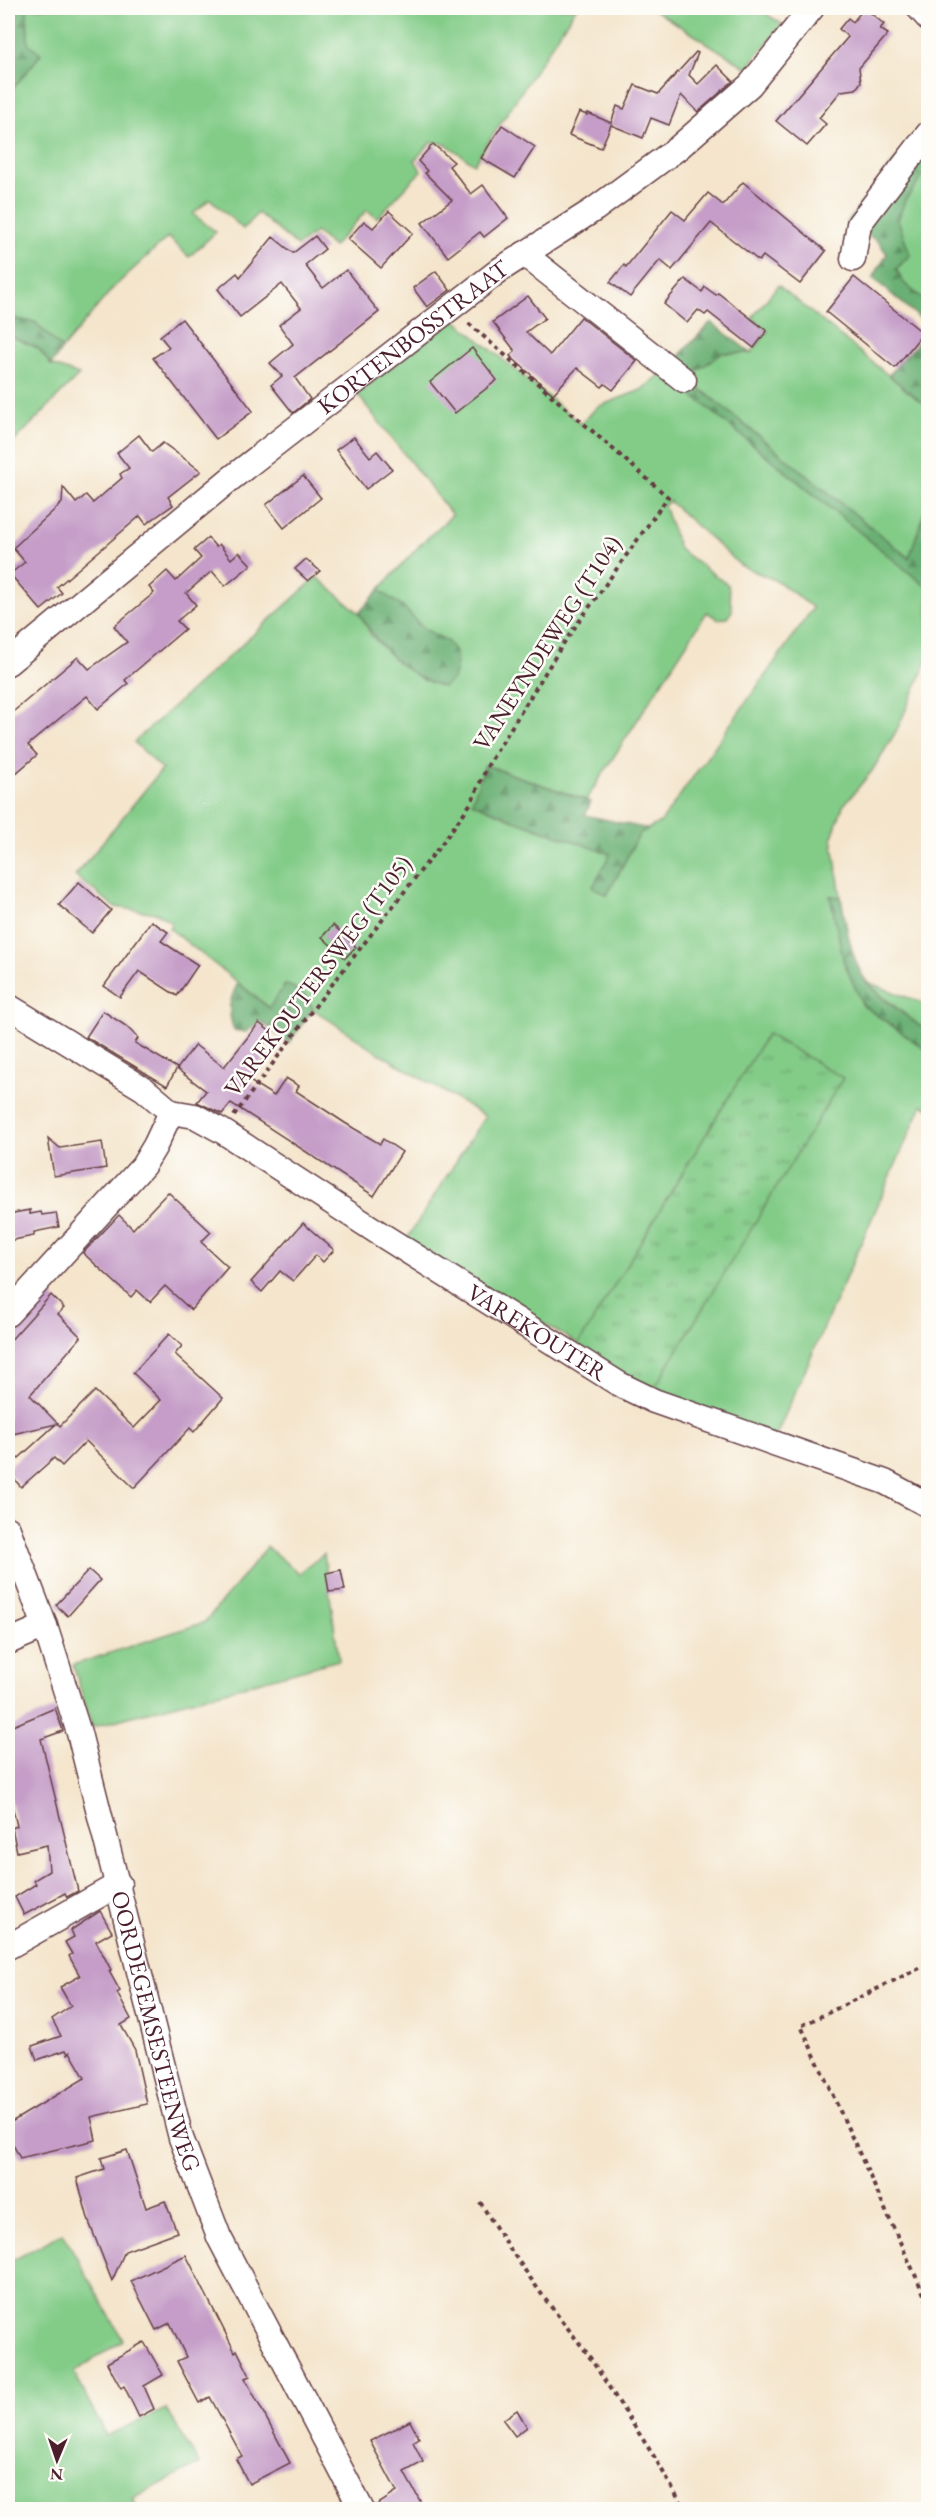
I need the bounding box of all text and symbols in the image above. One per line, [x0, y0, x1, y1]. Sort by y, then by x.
street label: KORTENBOSSTRAAT [311, 252, 516, 421]
street label: VANEYNDEWEG (T104) [465, 529, 628, 756]
street label: VAREKOUTERSWEG (T105) [217, 849, 418, 1102]
street label: VAREKOUTER [462, 1277, 614, 1388]
street label: OORDEGEMSESTEENWEG [104, 1887, 208, 2176]
north arrow [27, 2430, 87, 2490]
text: N [50, 2464, 63, 2485]

